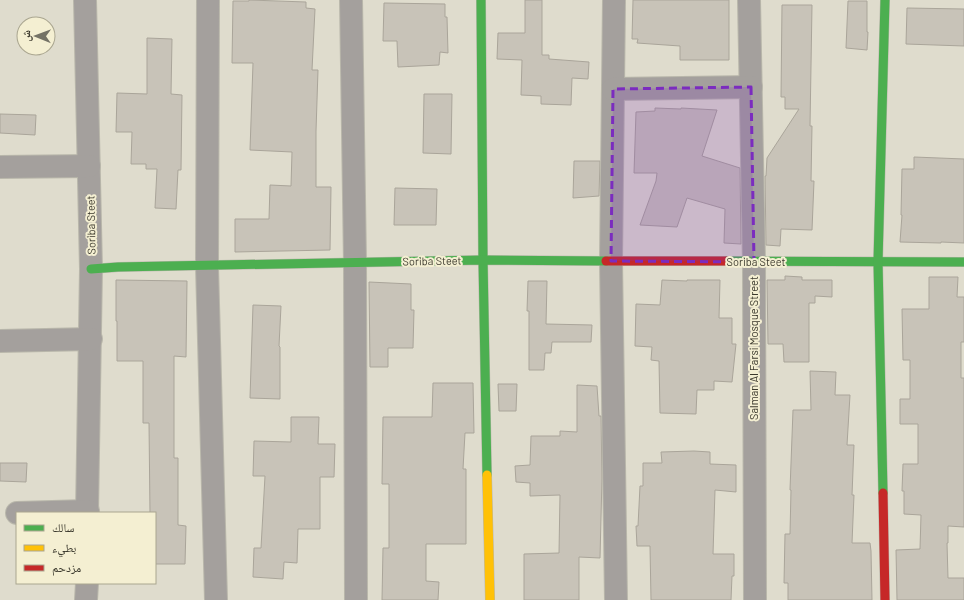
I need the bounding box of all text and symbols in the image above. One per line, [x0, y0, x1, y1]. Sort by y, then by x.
north arrow [16, 16, 56, 56]
text: ش [19, 30, 34, 42]
street label: Soriba Steet [83, 195, 98, 255]
street label: Soriba Steet [402, 253, 462, 268]
street label: Soriba Steet [727, 255, 785, 268]
street label: Salman Al Farsi Mosque Street [747, 276, 760, 420]
legend [16, 512, 156, 584]
text: سالك [52, 520, 74, 534]
text: بطيء [52, 540, 76, 558]
text: مزدحم [52, 560, 81, 576]

